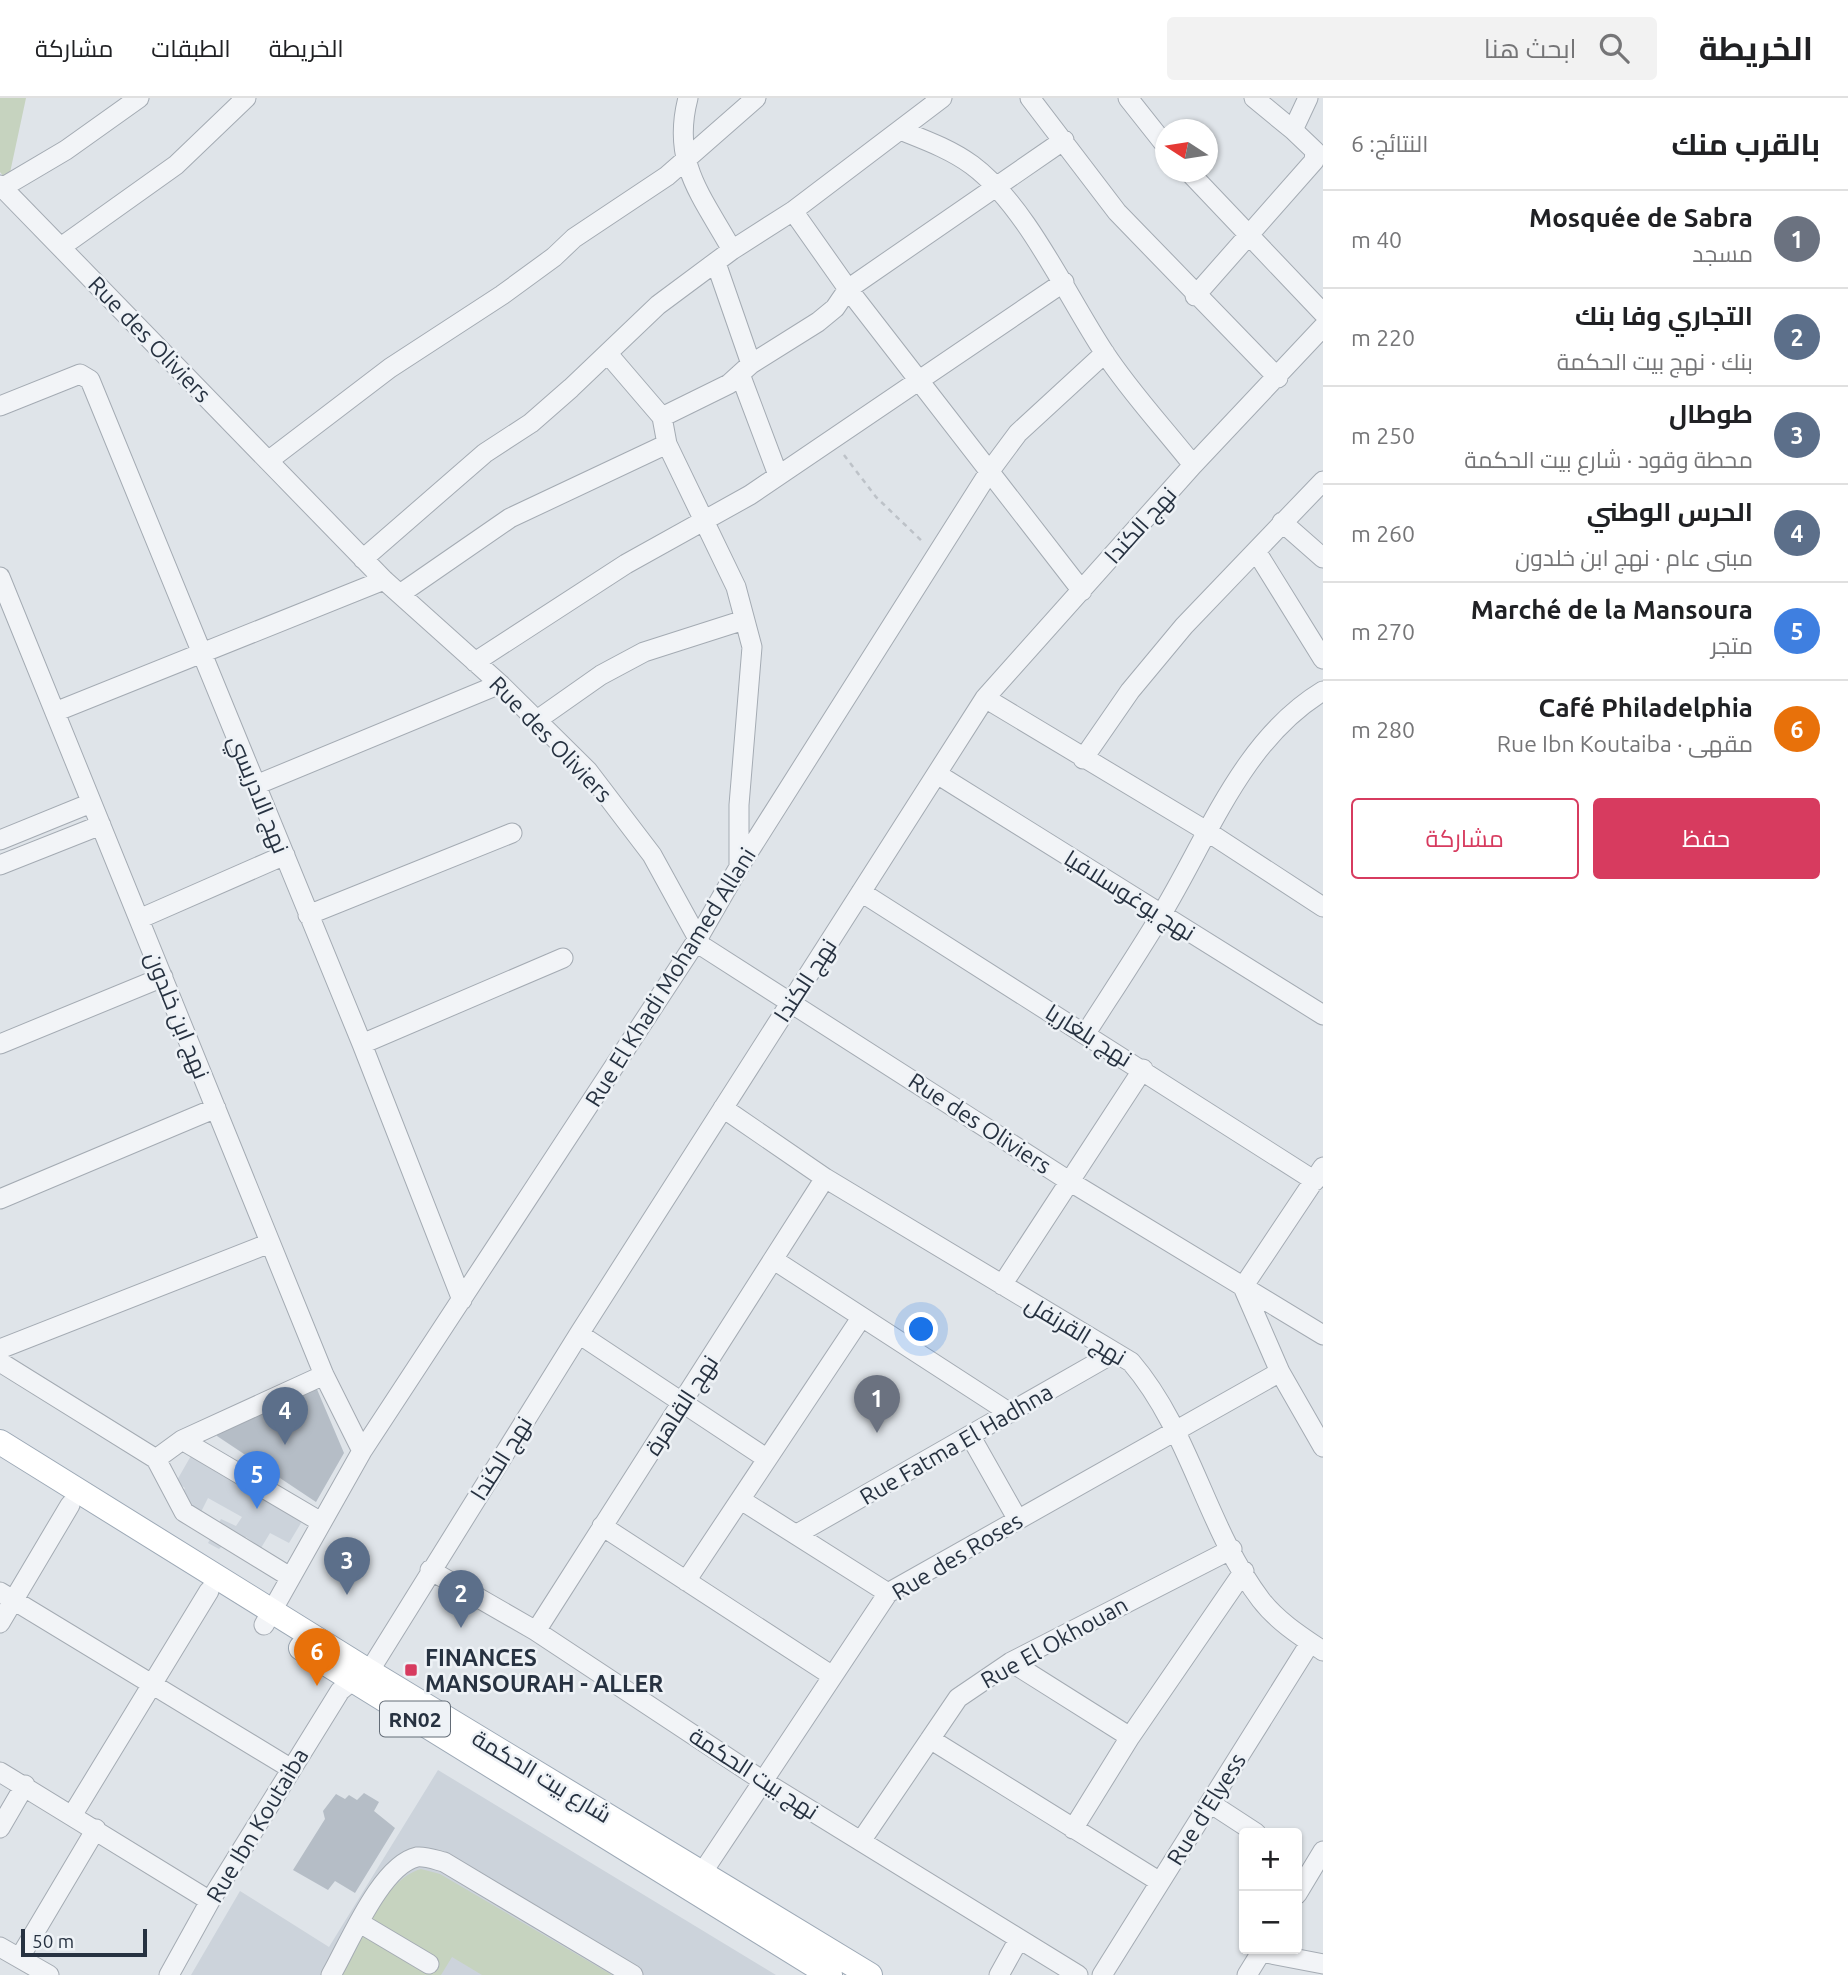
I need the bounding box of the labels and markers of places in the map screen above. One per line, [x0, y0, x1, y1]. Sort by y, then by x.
pin: 1 [854, 1375, 900, 1433]
pin: 4 [262, 1387, 308, 1445]
pin: 5 [234, 1451, 280, 1509]
pin: 3 [324, 1537, 370, 1595]
pin: 2 [438, 1570, 484, 1628]
pin: 6 [294, 1628, 340, 1686]
place label: FINANCES MANSOURAH - ALLER [425, 1645, 663, 1696]
marker: FINANCES MANSOURAH - ALLER [403, 1662, 419, 1678]

